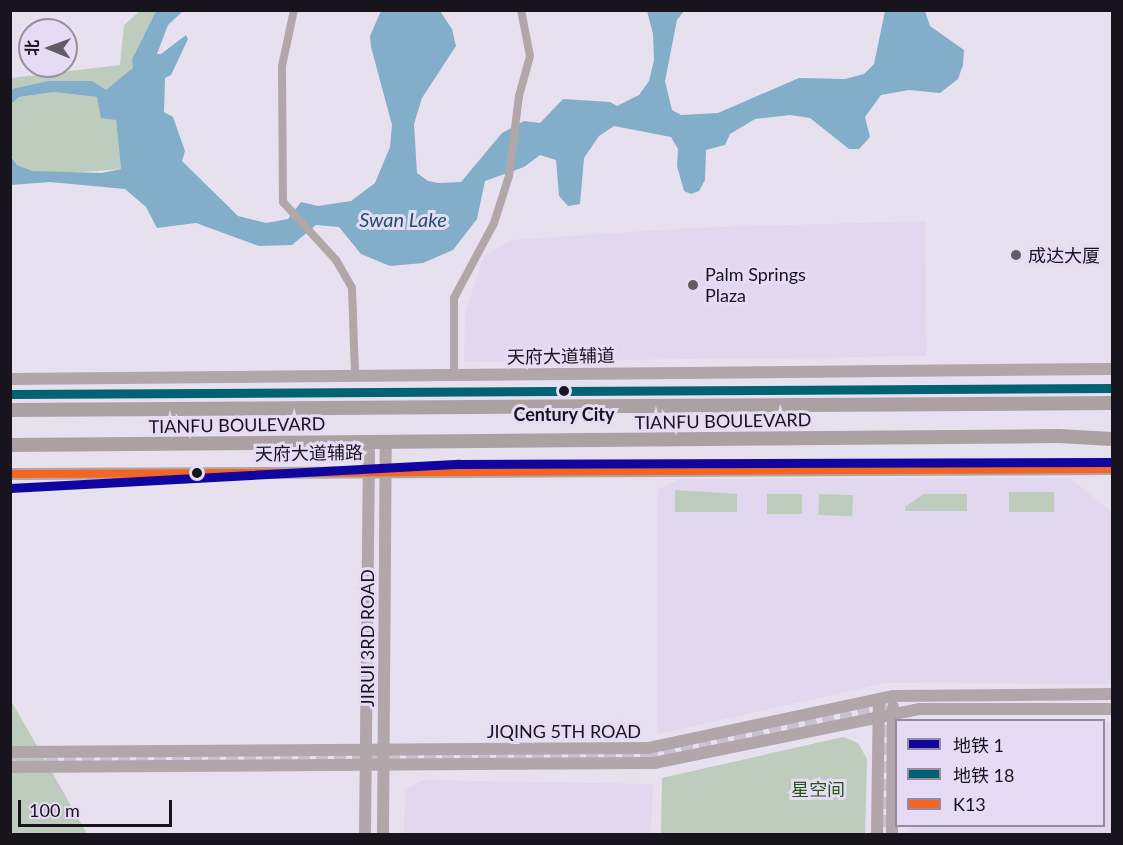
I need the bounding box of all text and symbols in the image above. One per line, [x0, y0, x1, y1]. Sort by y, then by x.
north arrow [18, 18, 78, 78]
text: 北 [22, 40, 41, 56]
water label: Swan Lake [359, 207, 447, 231]
place label: 成达大厦 [1028, 244, 1100, 266]
marker: 成达大厦 [1009, 248, 1023, 262]
place label: Palm Springs Plaza [705, 264, 806, 306]
marker: Palm Springs Plaza [686, 278, 700, 292]
street label: 天府大道辅道 [507, 344, 615, 368]
marker: Century City [554, 381, 574, 401]
place label: Century City [513, 403, 615, 425]
street label: TIANFU BOULEVARD [634, 409, 812, 433]
street label: TIANFU BOULEVARD [148, 413, 326, 437]
street label: 天府大道辅路 [255, 441, 363, 465]
unlabelled marker [191, 467, 203, 479]
street label: JIRUI 3RD ROAD [356, 569, 378, 707]
legend [895, 719, 1105, 827]
street label: JIQING 5TH ROAD [487, 720, 641, 742]
text: 地铁 1 [953, 734, 1004, 756]
text: 地铁 18 [953, 764, 1015, 786]
park label: 星空间 [791, 778, 845, 800]
scale bar [21, 788, 176, 826]
text: K13 [953, 793, 986, 815]
text: 100 m [29, 799, 80, 821]

